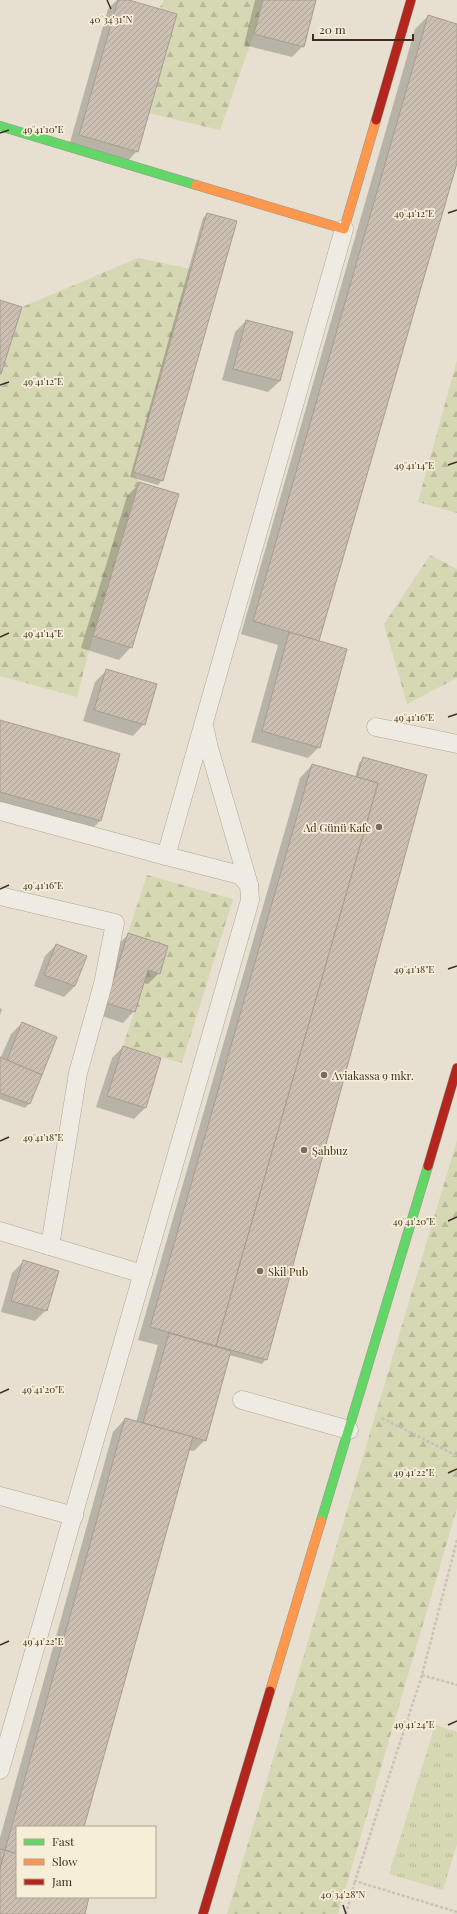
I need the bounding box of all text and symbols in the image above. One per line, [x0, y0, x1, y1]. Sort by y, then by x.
text: 40°34'31"N [90, 12, 132, 26]
scale bar [313, 16, 413, 42]
text: 20 m [319, 21, 346, 37]
text: 49°41'10"E [22, 122, 64, 136]
text: 49°41'12"E [394, 206, 434, 220]
text: 49°41'12"E [23, 374, 63, 388]
text: 49°41'14"E [394, 458, 434, 472]
text: 49°41'14"E [23, 626, 63, 640]
text: 49°41'16"E [394, 710, 434, 724]
place label: Ad Günü Kafe [302, 820, 371, 835]
marker: Ad Günü Kafe [374, 822, 384, 832]
text: 49°41'16"E [23, 878, 63, 892]
text: 49°41'18"E [394, 962, 434, 976]
place label: Aviakassa 9 mkr. [331, 1068, 414, 1083]
marker: Aviakassa 9 mkr. [319, 1070, 329, 1080]
text: 49°41'18"E [23, 1130, 63, 1144]
place label: Şahbuz [312, 1143, 348, 1158]
marker: Şahbuz [299, 1145, 309, 1155]
text: 49°41'20"E [393, 1214, 435, 1228]
place label: Skil Pub [268, 1264, 308, 1279]
marker: Skil Pub [255, 1266, 265, 1276]
text: 49°41'20"E [22, 1382, 64, 1396]
text: 49°41'22"E [393, 1465, 435, 1479]
text: 49°41'22"E [22, 1634, 64, 1648]
text: 49°41'24"E [393, 1717, 435, 1731]
legend [16, 1826, 156, 1898]
text: Fast [52, 1833, 75, 1849]
text: Slow [52, 1853, 78, 1869]
text: Jam [51, 1873, 73, 1889]
text: 40°34'28"N [321, 1887, 365, 1901]

